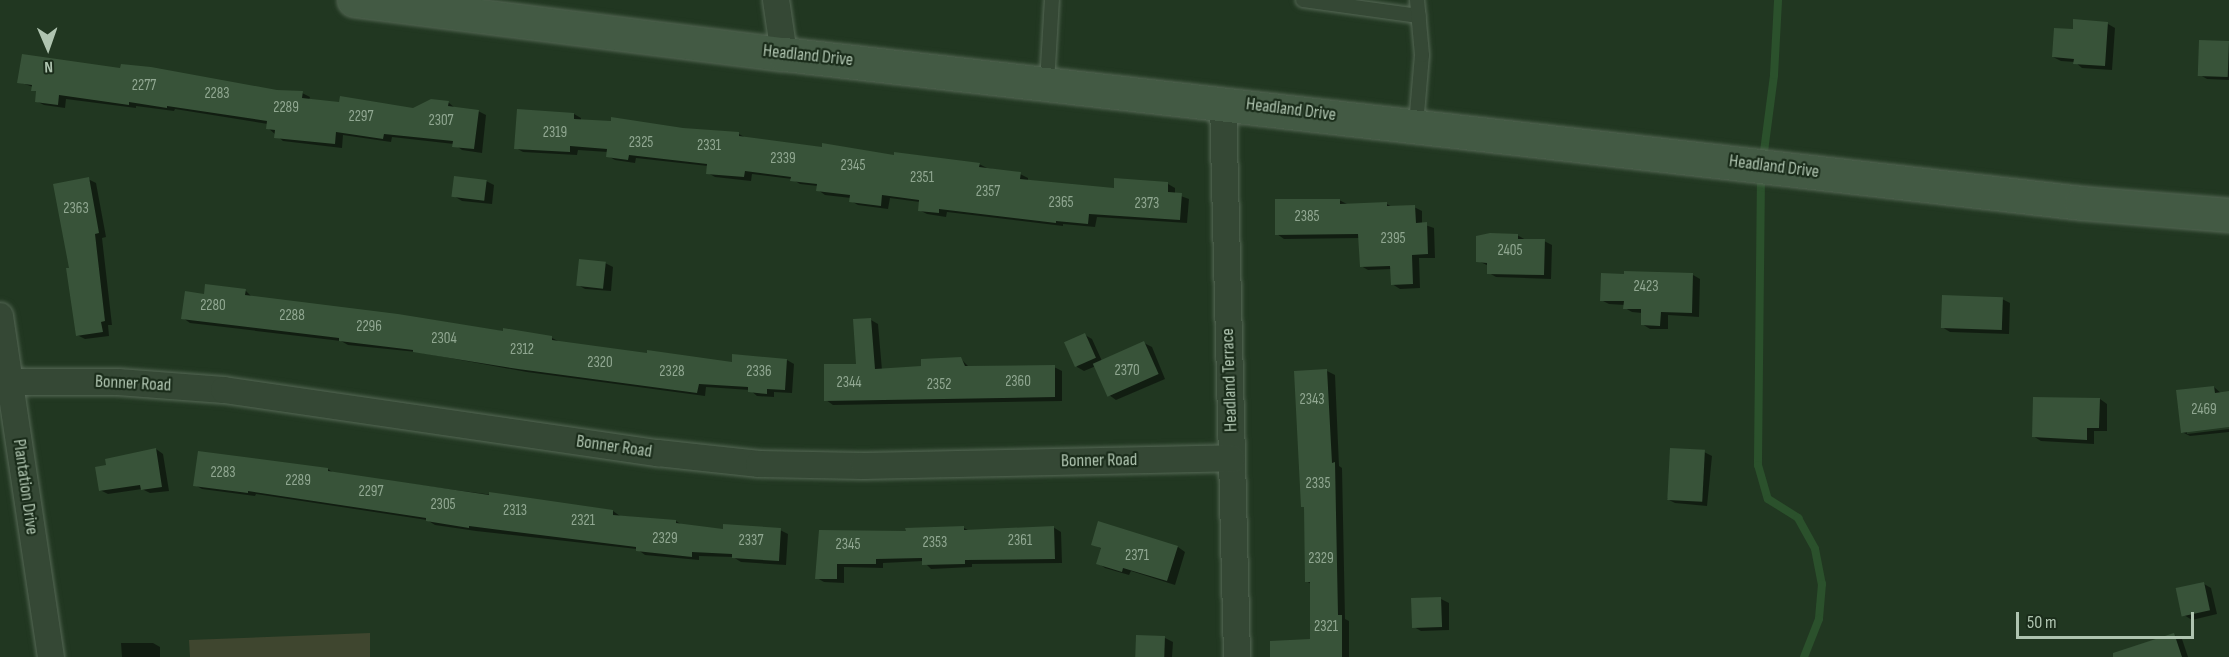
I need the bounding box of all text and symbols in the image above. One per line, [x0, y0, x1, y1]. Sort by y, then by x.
north arrow [18, 18, 78, 78]
street label: Headland Drive [762, 41, 854, 71]
text: N [44, 57, 53, 76]
house number: 2277 [132, 77, 156, 95]
house number: 2283 [204, 85, 230, 103]
street label: Headland Drive [1245, 94, 1337, 126]
house number: 2289 [273, 99, 299, 117]
house number: 2297 [348, 108, 374, 126]
house number: 2307 [428, 112, 454, 130]
house number: 2319 [543, 124, 567, 142]
house number: 2325 [629, 134, 653, 152]
house number: 2331 [697, 137, 721, 155]
house number: 2339 [770, 150, 796, 168]
street label: Headland Drive [1728, 151, 1820, 183]
house number: 2345 [841, 157, 865, 175]
house number: 2351 [910, 169, 934, 187]
house number: 2357 [976, 183, 1000, 201]
house number: 2365 [1048, 194, 1074, 212]
house number: 2373 [1135, 195, 1159, 213]
house number: 2363 [63, 200, 89, 218]
house number: 2385 [1294, 208, 1320, 226]
house number: 2395 [1380, 230, 1406, 248]
house number: 2405 [1497, 242, 1523, 260]
house number: 2423 [1634, 278, 1658, 296]
house number: 2280 [200, 297, 226, 315]
house number: 2288 [279, 307, 305, 325]
house number: 2296 [356, 318, 382, 336]
street label: Headland Terrace [1217, 328, 1243, 432]
house number: 2304 [431, 330, 457, 348]
house number: 2312 [510, 341, 534, 359]
house number: 2320 [587, 354, 613, 372]
house number: 2370 [1114, 362, 1140, 380]
house number: 2328 [659, 363, 685, 381]
house number: 2336 [746, 363, 772, 381]
street label: Bonner Road [94, 371, 172, 397]
house number: 2360 [1005, 373, 1031, 391]
house number: 2344 [836, 374, 862, 392]
house number: 2352 [927, 376, 951, 394]
house number: 2343 [1299, 391, 1325, 409]
house number: 2469 [2191, 401, 2217, 419]
street label: Bonner Road [575, 431, 653, 463]
street label: Plantation Drive [8, 438, 42, 536]
street label: Bonner Road [1061, 450, 1137, 472]
house number: 2283 [210, 464, 236, 482]
house number: 2289 [285, 472, 311, 490]
house number: 2335 [1306, 475, 1330, 493]
house number: 2297 [358, 483, 384, 501]
house number: 2305 [430, 496, 456, 514]
house number: 2313 [503, 502, 527, 520]
house number: 2321 [571, 512, 595, 530]
house number: 2329 [652, 530, 678, 548]
house number: 2337 [739, 532, 763, 550]
house number: 2361 [1008, 532, 1032, 550]
house number: 2353 [923, 534, 947, 552]
house number: 2345 [836, 536, 860, 554]
house number: 2371 [1125, 547, 1149, 565]
house number: 2329 [1308, 550, 1334, 568]
scale bar [2019, 600, 2198, 638]
text: 50 m [2027, 612, 2057, 633]
house number: 2321 [1314, 618, 1338, 636]

